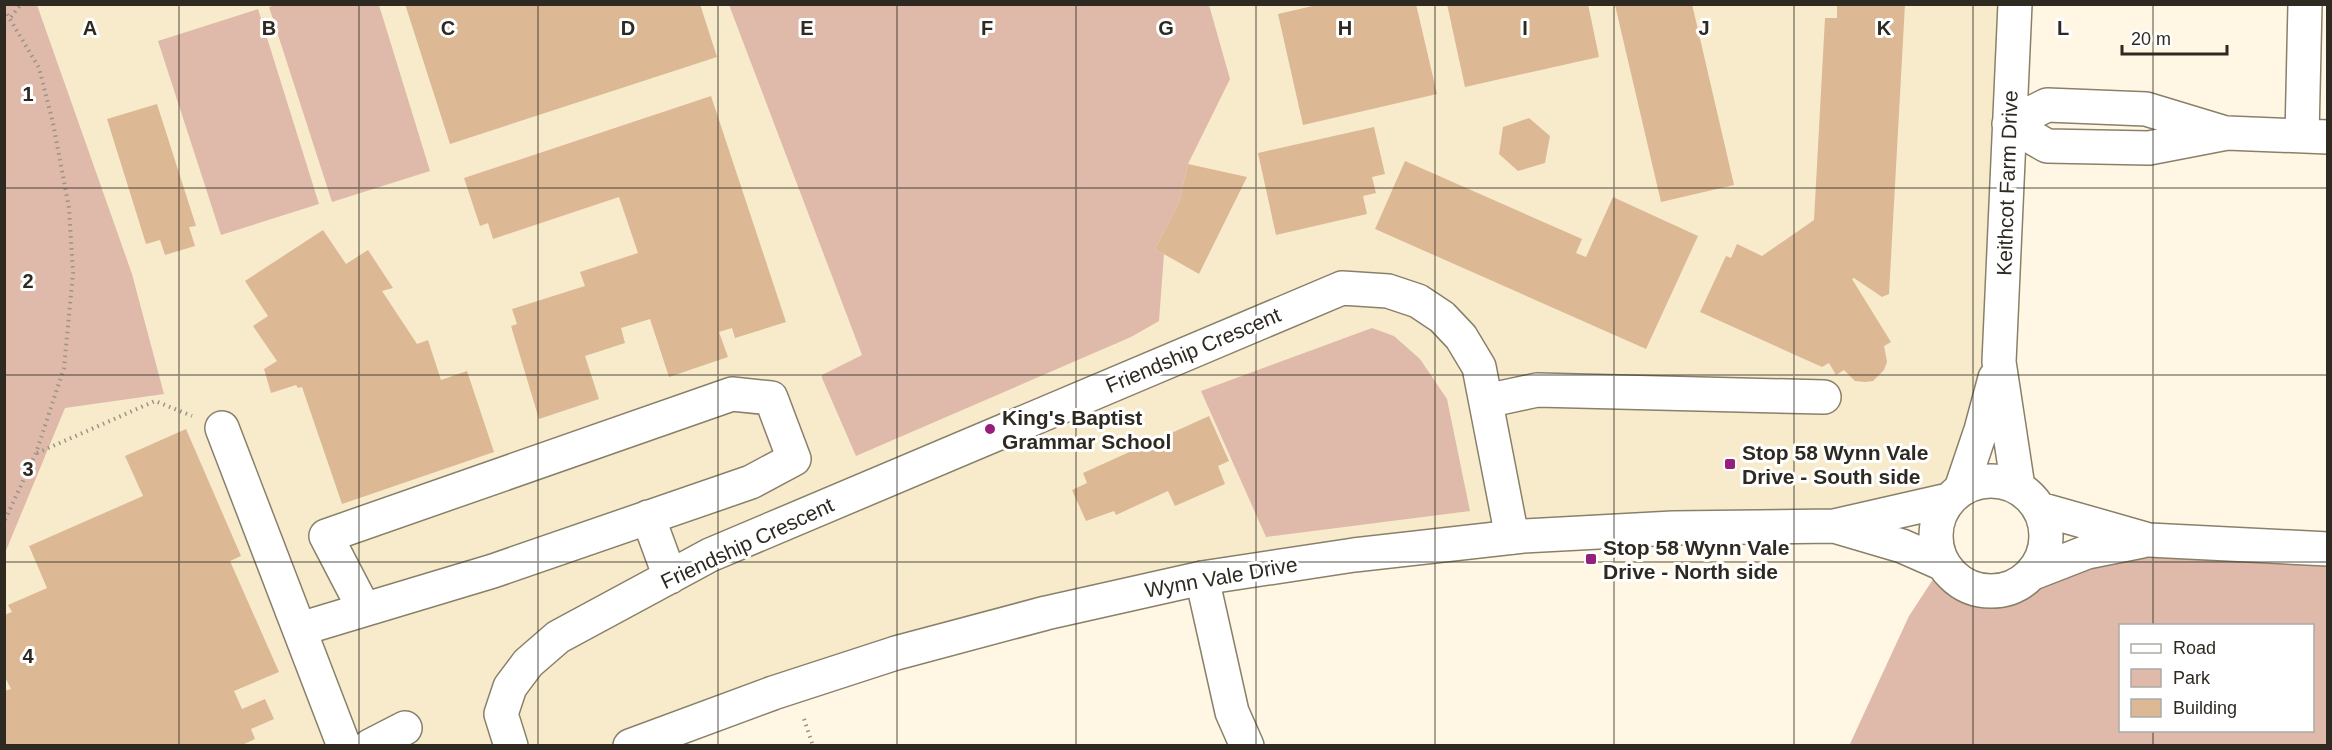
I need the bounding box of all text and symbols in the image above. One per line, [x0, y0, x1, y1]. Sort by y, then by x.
text: A [83, 17, 97, 39]
text: B [262, 17, 276, 39]
text: C [441, 17, 455, 39]
text: D [621, 17, 635, 39]
text: E [800, 17, 814, 39]
text: F [981, 17, 993, 39]
text: G [1158, 17, 1174, 39]
text: H [1338, 17, 1352, 39]
text: I [1522, 17, 1528, 39]
text: J [1698, 17, 1710, 39]
text: K [1877, 17, 1892, 39]
text: L [2057, 17, 2069, 39]
scale bar [2122, 18, 2227, 56]
text: 20 m [2131, 29, 2171, 49]
text: 1 [22, 83, 34, 105]
street label: Keithcot Farm Drive [1992, 90, 2022, 276]
text: 2 [22, 270, 34, 292]
street label: Friendship Crescent [1102, 303, 1284, 397]
place label: King's Baptist Grammar School [1002, 406, 1171, 453]
marker: King's Baptist Grammar School [983, 422, 997, 436]
place label: Stop 58 Wynn Vale Drive - South side [1742, 441, 1928, 488]
marker: Stop 58 Wynn Vale Drive - South side [1723, 457, 1737, 471]
text: 3 [22, 458, 34, 480]
street label: Friendship Crescent [657, 493, 837, 593]
place label: Stop 58 Wynn Vale Drive - North side [1603, 536, 1789, 583]
street label: Wynn Vale Drive [1143, 552, 1299, 602]
marker: Stop 58 Wynn Vale Drive - North side [1584, 552, 1598, 566]
legend [2119, 624, 2314, 732]
text: Road [2173, 638, 2216, 658]
text: 4 [22, 645, 34, 667]
text: Park [2173, 668, 2211, 688]
text: Building [2173, 698, 2237, 718]

